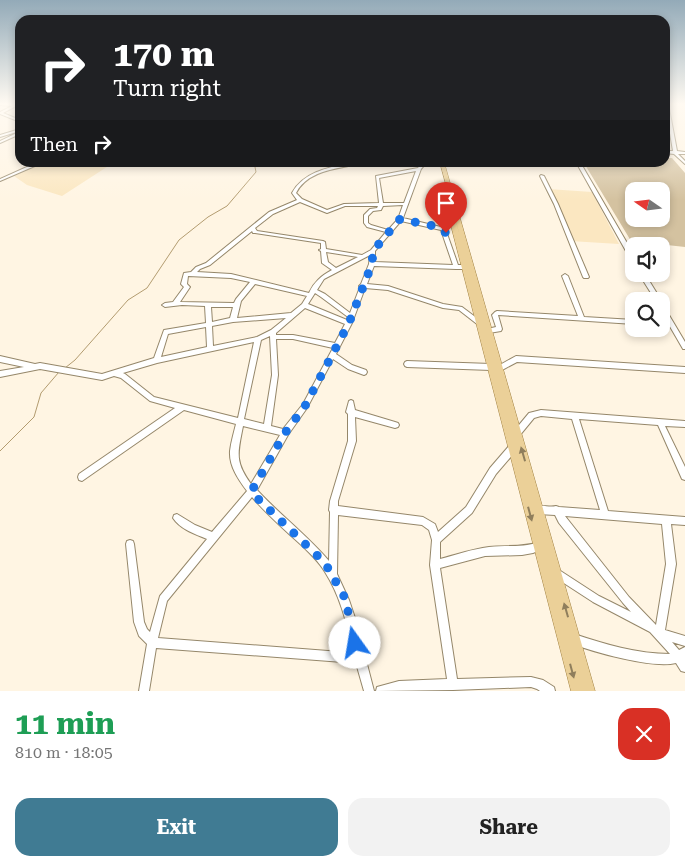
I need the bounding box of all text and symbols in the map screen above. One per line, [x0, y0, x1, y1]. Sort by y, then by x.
text: 170 m [113, 34, 214, 75]
icon: right [30, 35, 95, 100]
text: Turn right [113, 76, 221, 101]
icon: right [88, 130, 116, 158]
text: Then [30, 133, 78, 156]
pin [425, 182, 467, 233]
north arrow [625, 182, 670, 228]
map controls [625, 182, 670, 337]
icon: arrive [432, 189, 460, 217]
button: sound [625, 237, 670, 282]
button: search [625, 292, 670, 337]
one-way arrow [518, 446, 526, 461]
one-way arrow [526, 507, 534, 522]
one-way arrow [562, 603, 570, 618]
position arrow [328, 616, 380, 668]
one-way arrow [568, 664, 576, 679]
text: 11 min [15, 706, 115, 741]
button: close [618, 708, 670, 760]
text: 810 m · 18:05 [15, 743, 113, 762]
button: Exit [15, 798, 338, 856]
button: Share [348, 798, 670, 856]

